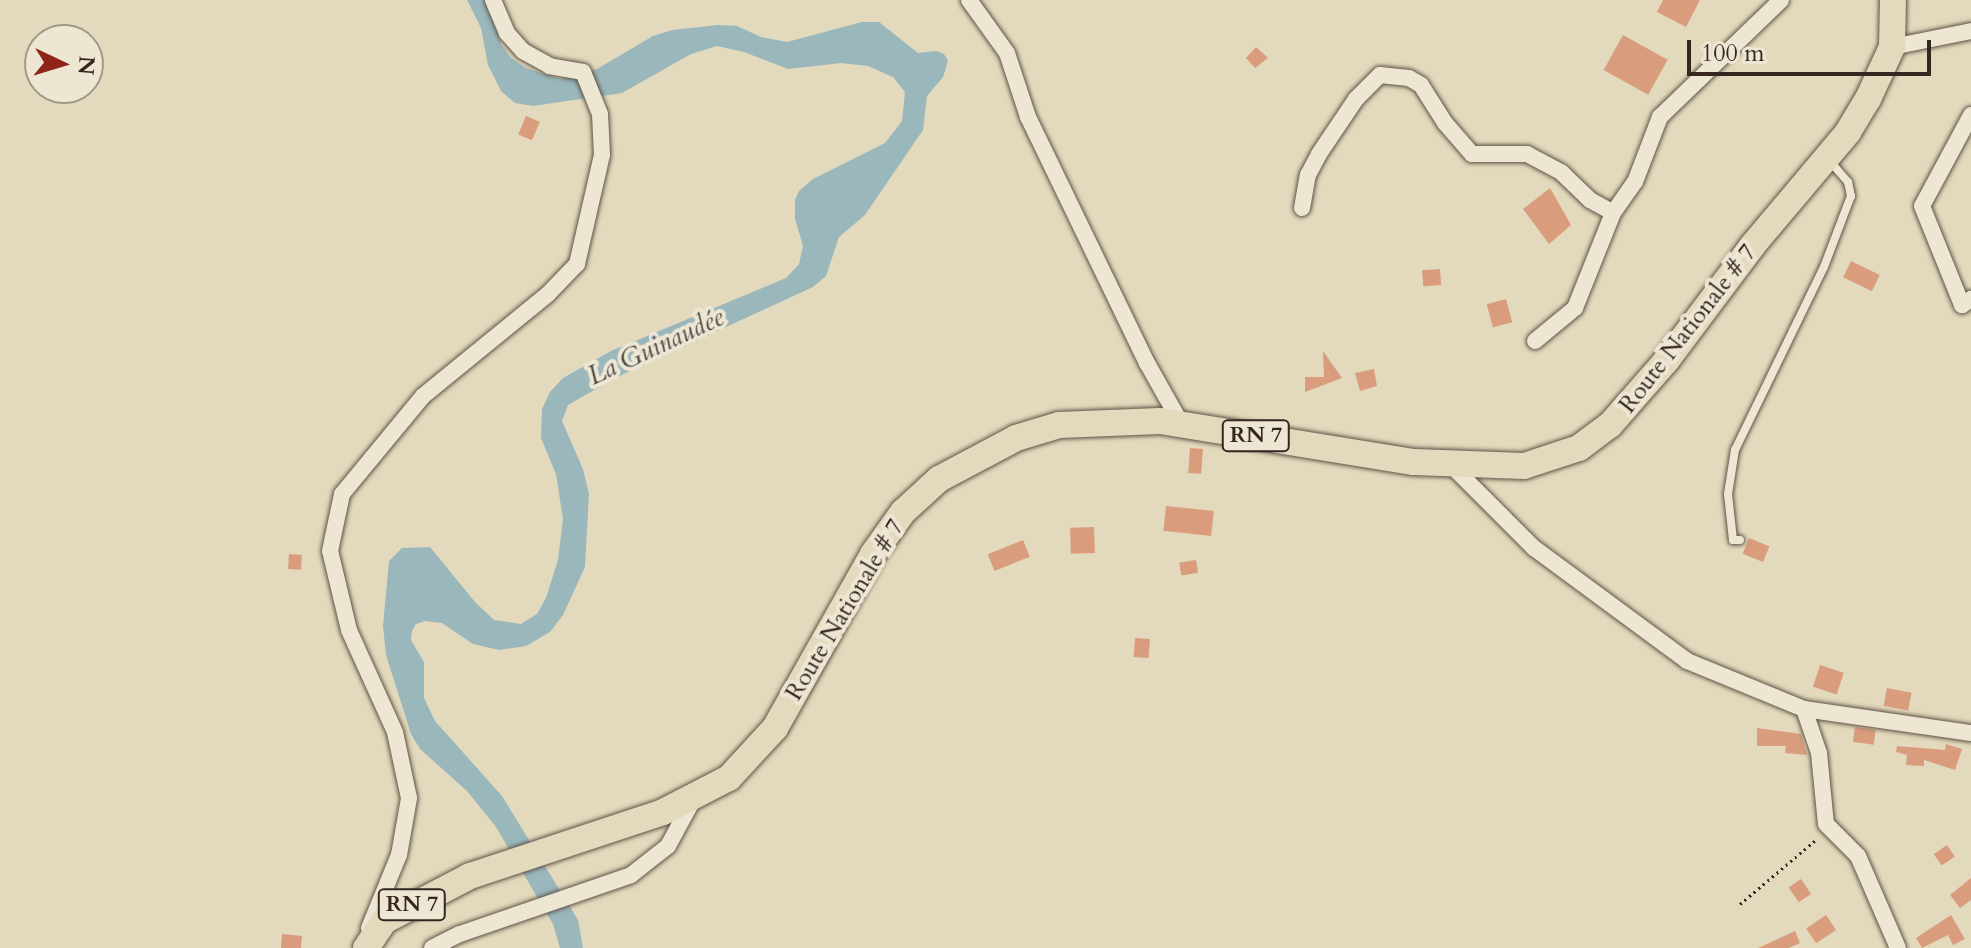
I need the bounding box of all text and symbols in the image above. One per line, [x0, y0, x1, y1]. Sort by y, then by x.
north arrow [24, 24, 104, 104]
scale bar [1691, 24, 1935, 74]
text: 100 m [1701, 37, 1765, 70]
text: N [70, 55, 102, 76]
street label: Route Nationale # 7 [1613, 239, 1763, 419]
water label: La Guinaudée [583, 302, 729, 392]
road number: RN 7 [1220, 418, 1292, 454]
street label: Route Nationale # 7 [780, 514, 910, 706]
road number: RN 7 [376, 887, 448, 923]

